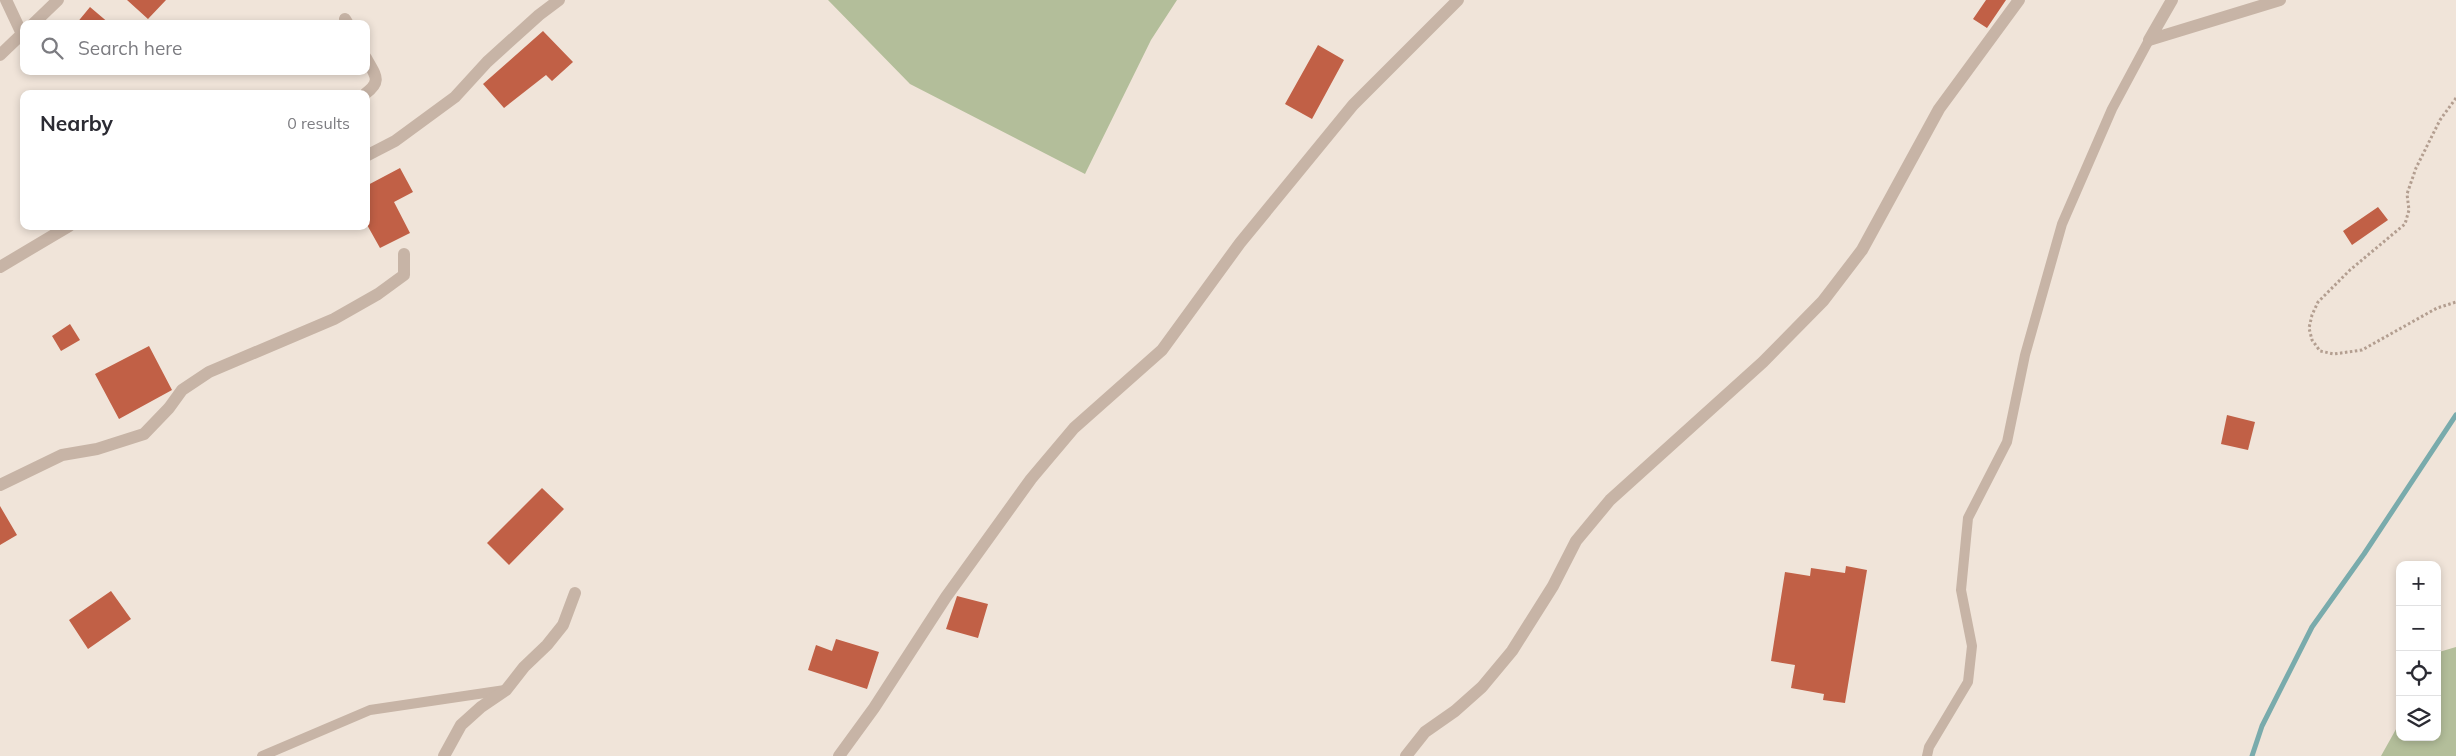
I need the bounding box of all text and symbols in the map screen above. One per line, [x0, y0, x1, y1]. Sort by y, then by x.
search box [20, 20, 370, 75]
icon: search [38, 34, 66, 62]
text: Search here [78, 36, 182, 60]
text: Nearby [40, 110, 113, 136]
text: 0 results [287, 113, 350, 133]
map controls [2396, 561, 2441, 741]
button: + [2396, 561, 2441, 606]
button: − [2396, 606, 2441, 651]
button: locate [2396, 651, 2441, 696]
button: layers [2396, 696, 2441, 741]

